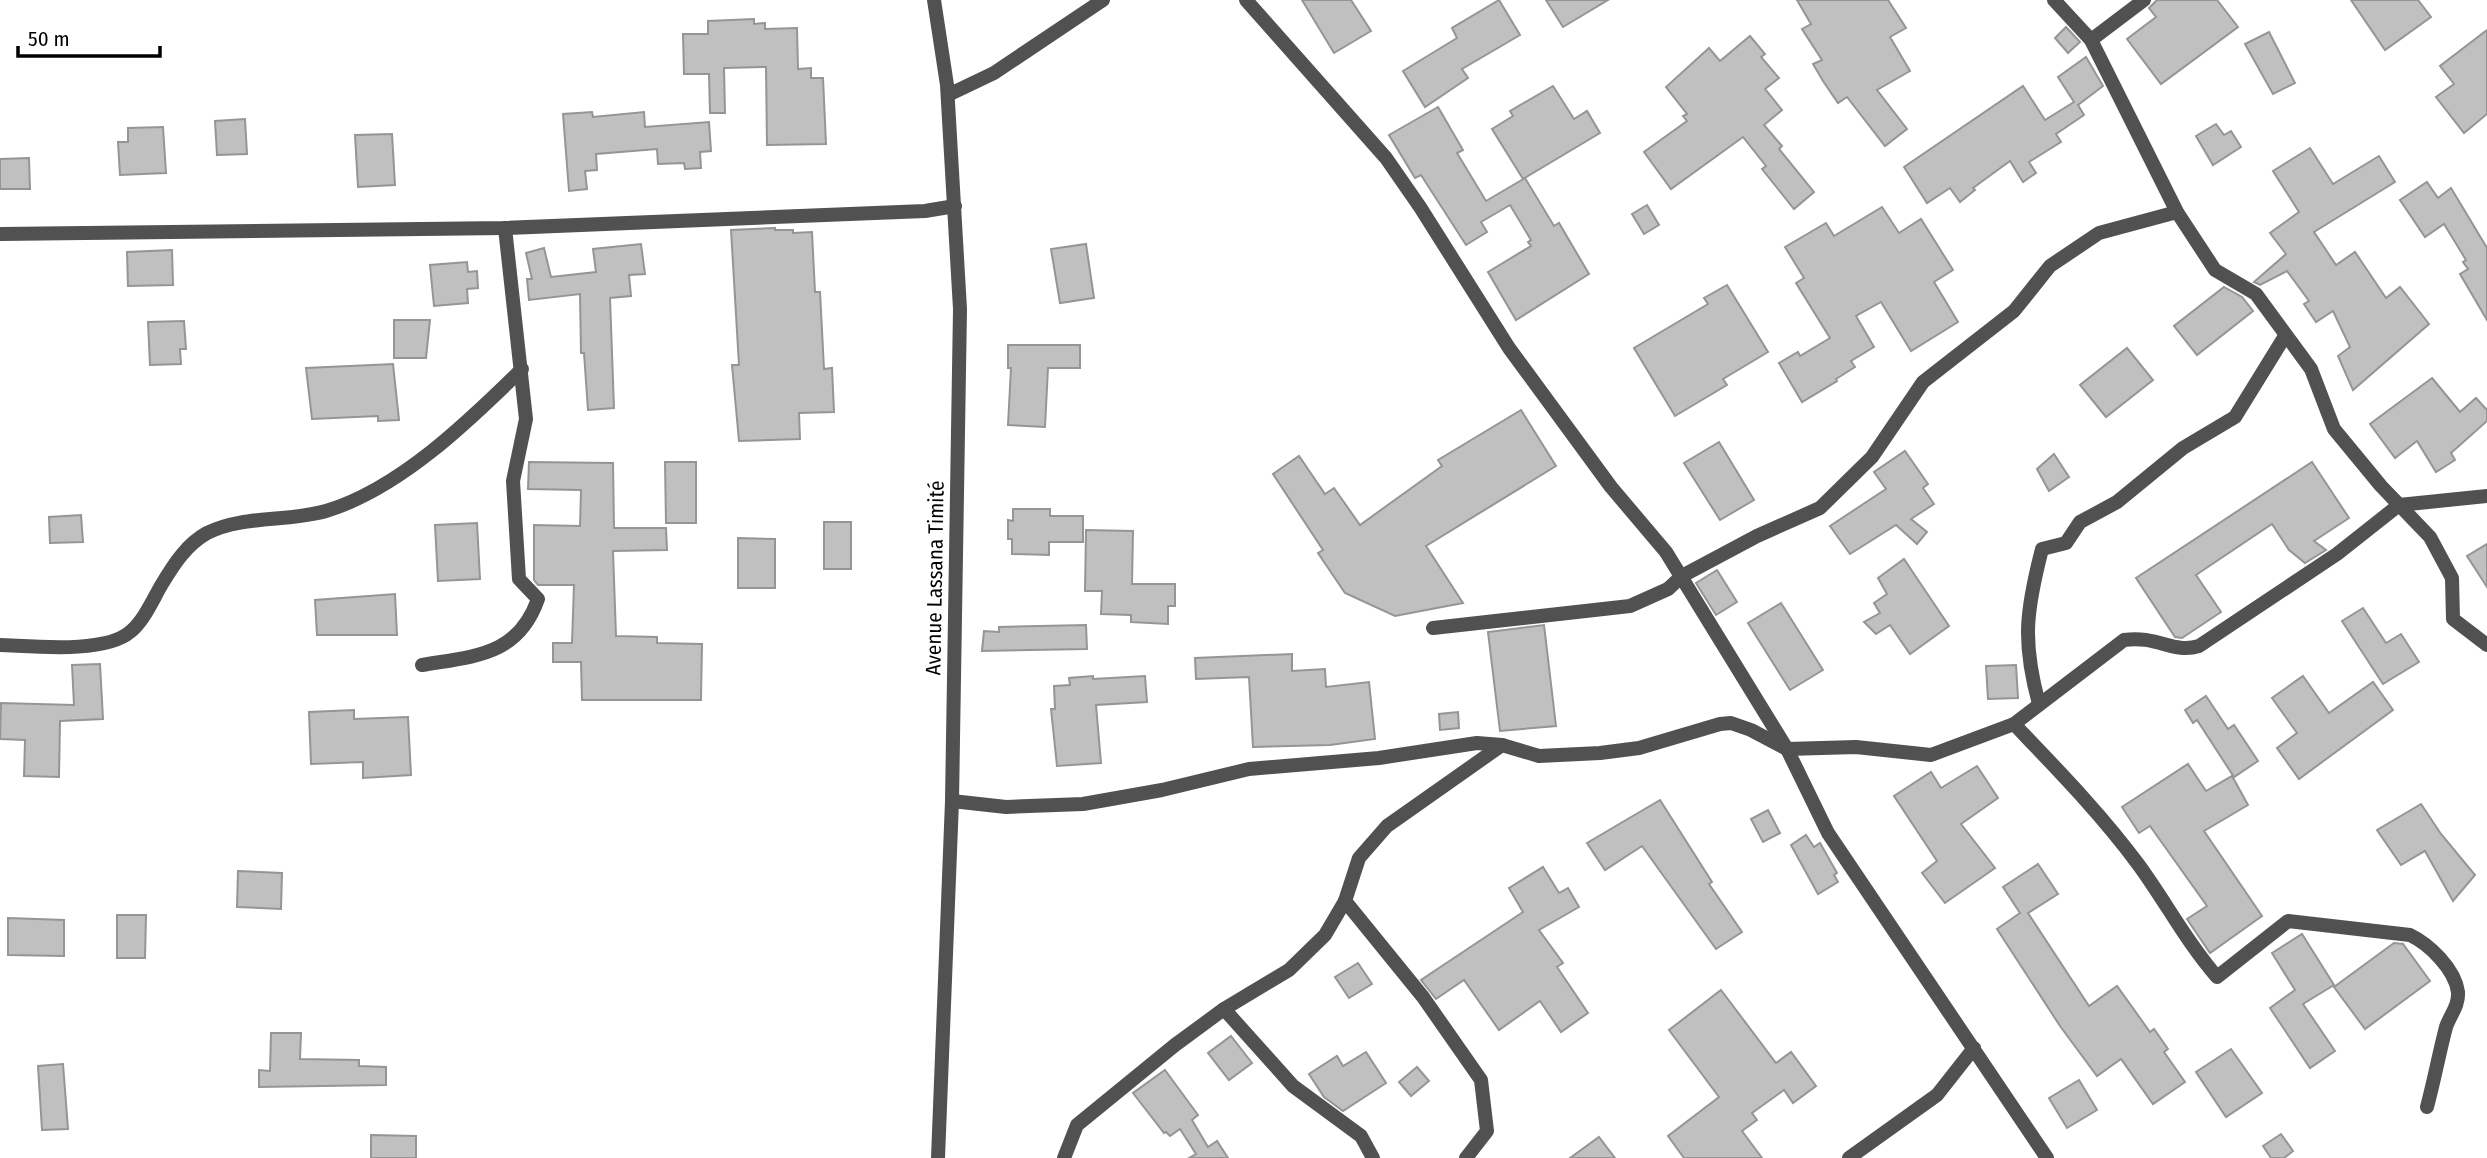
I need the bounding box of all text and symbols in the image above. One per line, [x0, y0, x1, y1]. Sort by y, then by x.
scale bar [18, 14, 159, 58]
text: 50 m [28, 26, 70, 52]
street label: Avenue Lassana Timité [920, 480, 950, 676]

